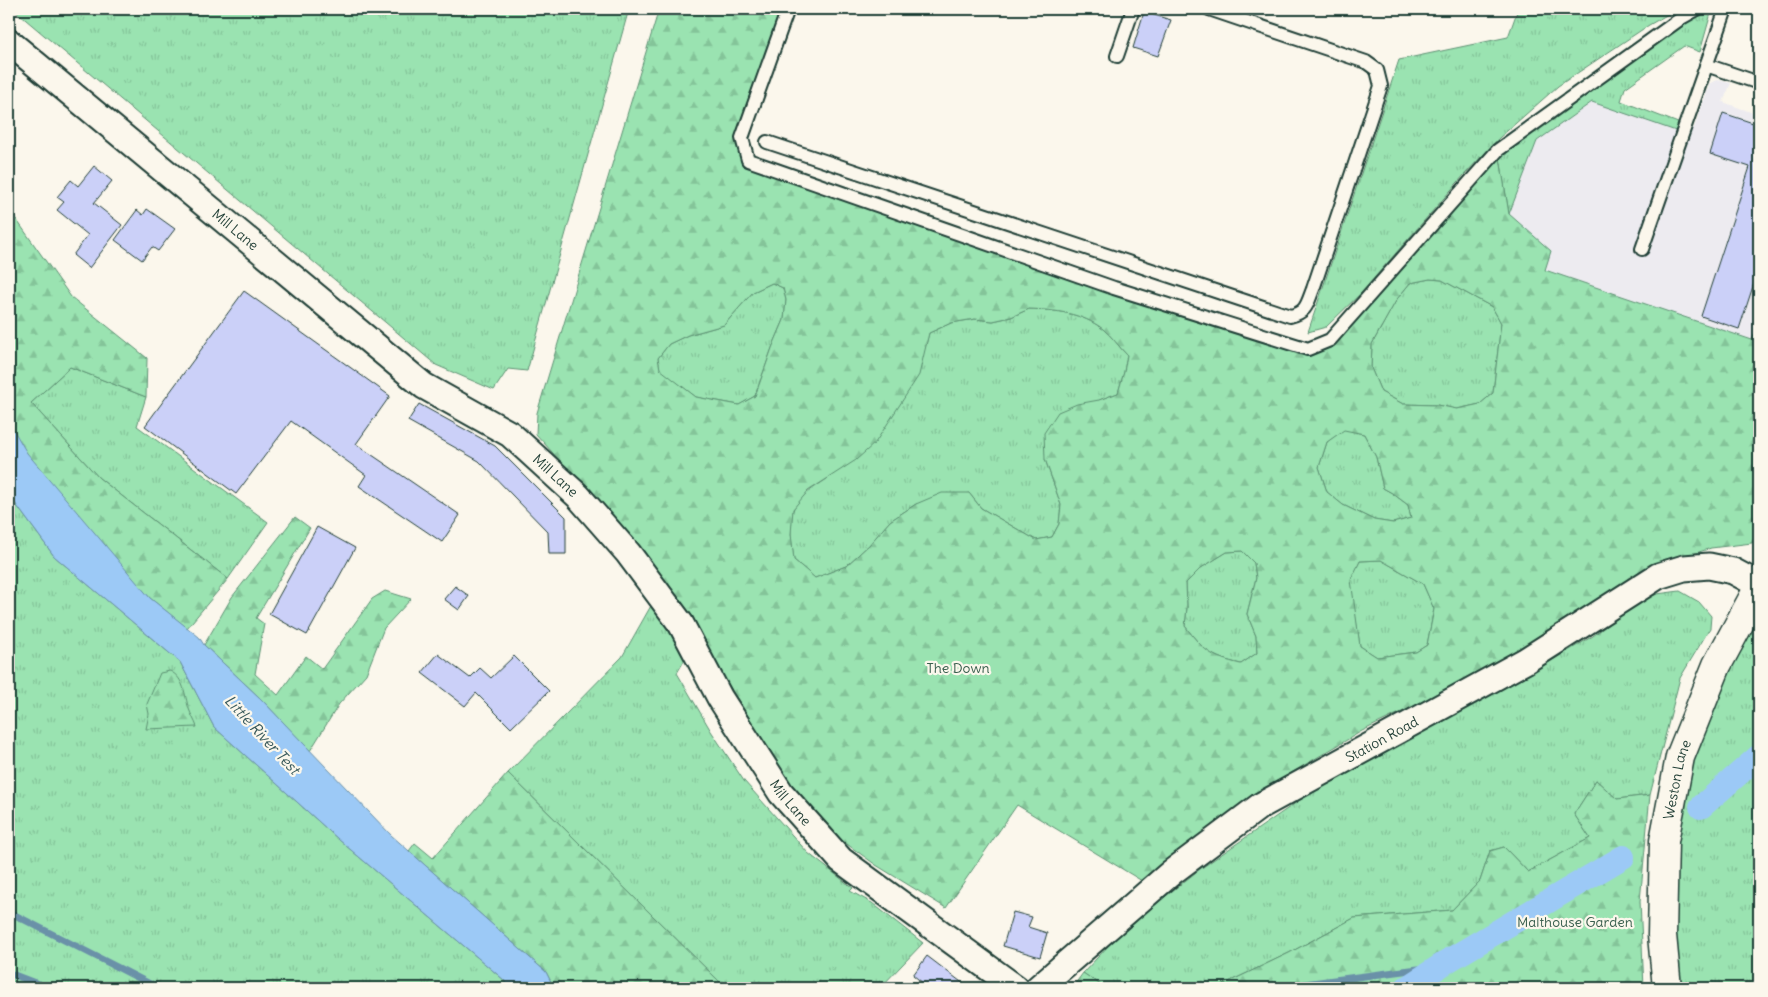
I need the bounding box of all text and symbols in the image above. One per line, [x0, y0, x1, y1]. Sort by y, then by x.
street label: Mill Lane [208, 205, 262, 254]
street label: Mill Lane [529, 450, 582, 501]
park label: The Down [926, 659, 990, 677]
water label: Little River Test [221, 691, 305, 780]
street label: Station Road [1342, 712, 1421, 767]
street label: Weston Lane [1659, 737, 1695, 821]
street label: Mill Lane [766, 776, 815, 830]
park label: Malthouse Garden [1517, 913, 1633, 931]

